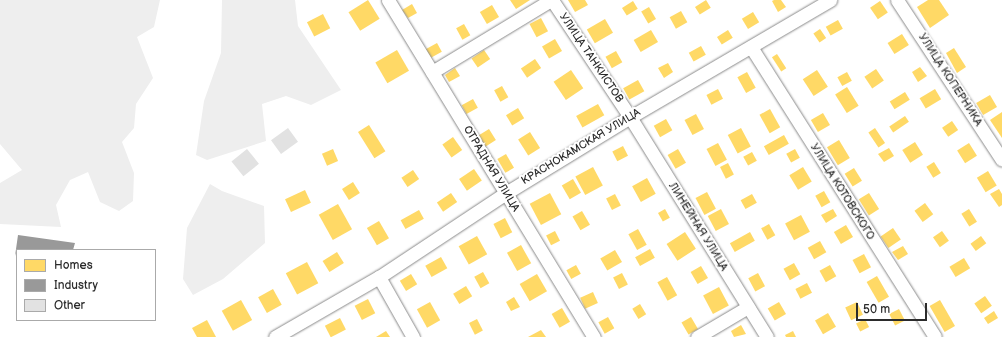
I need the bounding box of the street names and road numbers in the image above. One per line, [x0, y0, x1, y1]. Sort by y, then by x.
street label: УЛИЦА ТАНКИСТОВ [556, 11, 626, 105]
street label: УЛИЦА КОПЕРНИКА [915, 31, 985, 129]
street label: КРАСНОКАМСКАЯ УЛИЦА [519, 106, 643, 188]
street label: ОТРАДНАЯ УЛИЦА [460, 124, 522, 214]
street label: УЛИЦА КОТОВСКОГО [807, 142, 877, 242]
street label: ЛИНЕЙНАЯ УЛИЦА [666, 180, 730, 274]

